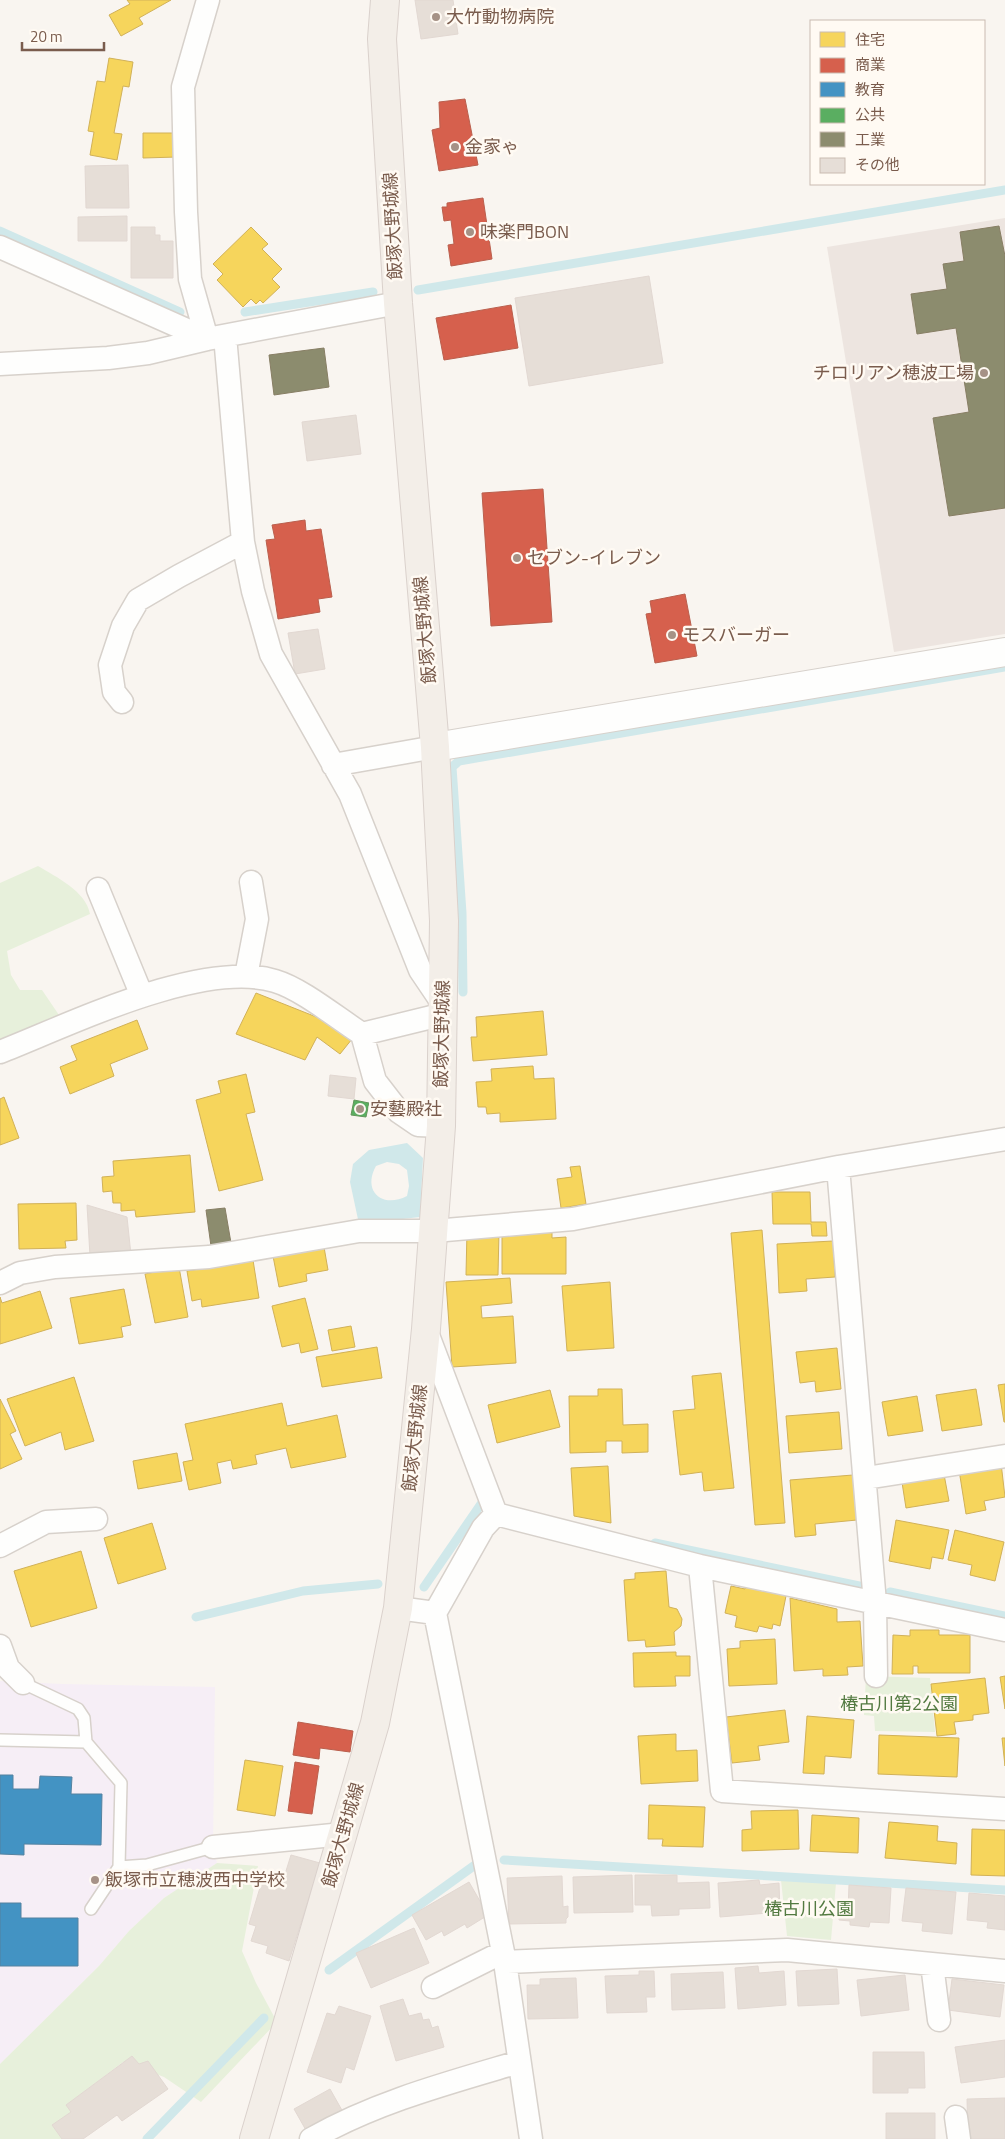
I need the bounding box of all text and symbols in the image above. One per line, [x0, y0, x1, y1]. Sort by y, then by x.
place label: 大竹動物病院 [446, 3, 554, 30]
marker: 大竹動物病院 [430, 11, 442, 23]
scale bar [22, 20, 105, 52]
legend [810, 20, 985, 185]
text: 20 m [30, 25, 63, 48]
text: 住宅 [855, 28, 885, 51]
text: 商業 [855, 53, 885, 76]
text: 教育 [855, 78, 885, 101]
text: 公共 [855, 103, 885, 126]
text: 工業 [855, 128, 885, 151]
place label: 金家ゃ [465, 133, 519, 160]
marker: 金家ゃ [449, 141, 461, 153]
text: その他 [855, 153, 900, 176]
street label: 飯塚大野城線 [376, 171, 409, 281]
place label: 味楽門BON [480, 218, 569, 245]
marker: 味楽門BON [464, 226, 476, 238]
place label: チロリアン穂波工場 [813, 359, 974, 386]
marker: チロリアン穂波工場 [978, 367, 990, 379]
place label: セブン-イレブン [527, 544, 661, 571]
marker: セブン-イレブン [511, 552, 523, 564]
street label: 飯塚大野城線 [406, 575, 443, 685]
place label: モスバーガー [682, 621, 790, 648]
marker: モスバーガー [666, 629, 678, 641]
street label: 飯塚大野城線 [427, 980, 456, 1088]
place label: 安藝殿社 [370, 1095, 442, 1122]
marker: 安藝殿社 [354, 1103, 366, 1115]
street label: 飯塚大野城線 [395, 1383, 434, 1493]
park label: 椿古川第2公園 [840, 1690, 958, 1717]
street label: 飯塚大野城線 [315, 1779, 370, 1890]
place label: 飯塚市立穂波西中学校 [105, 1866, 285, 1893]
marker: 飯塚市立穂波西中学校 [89, 1874, 101, 1886]
park label: 椿古川公園 [764, 1895, 854, 1922]

